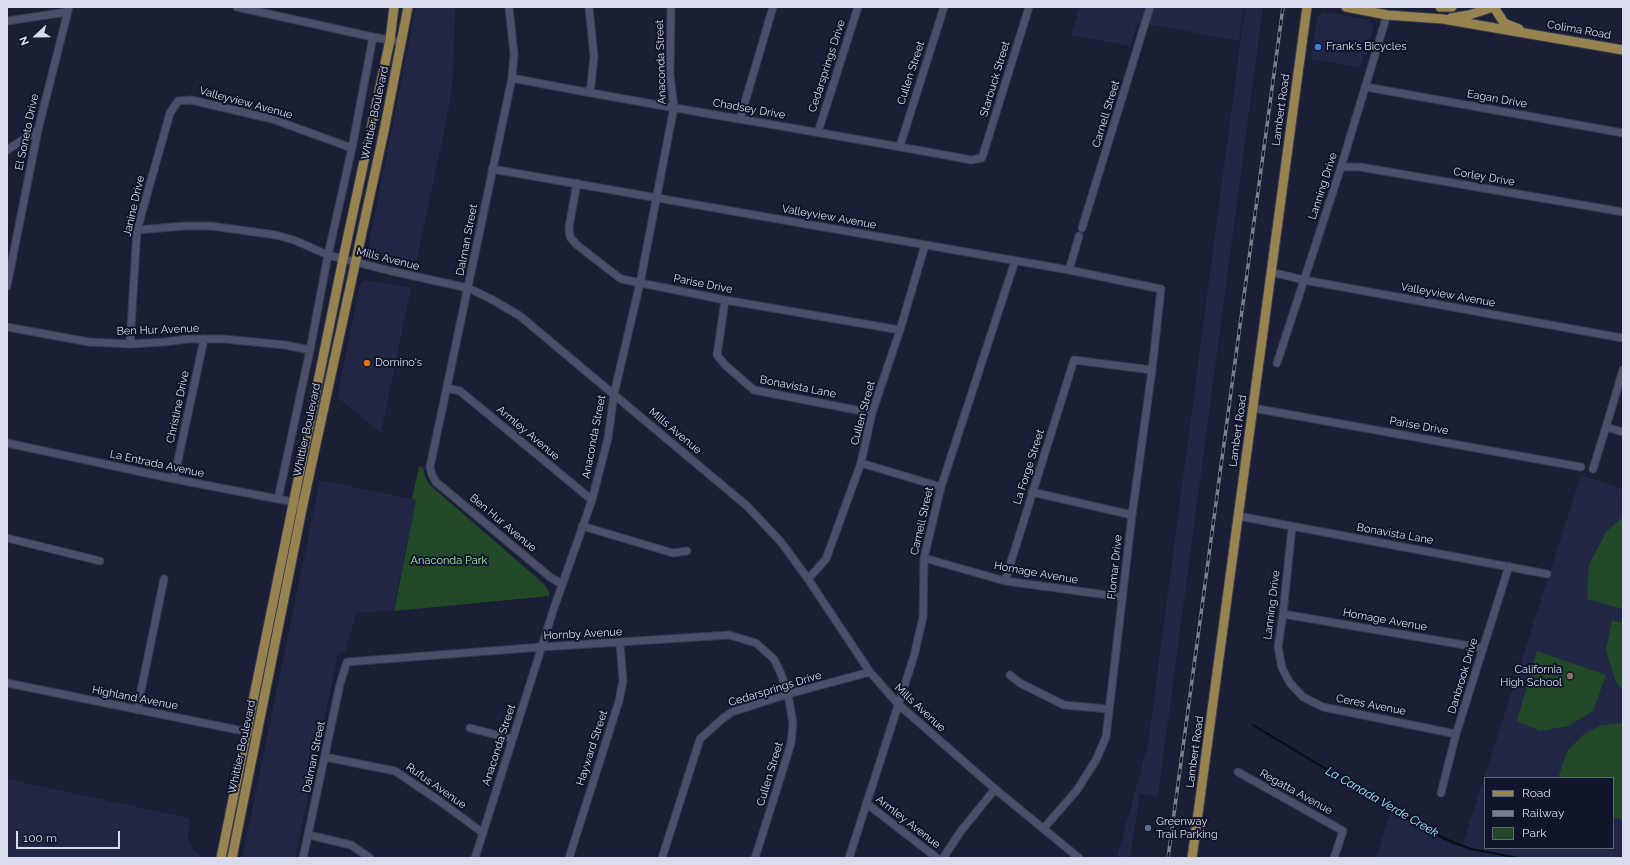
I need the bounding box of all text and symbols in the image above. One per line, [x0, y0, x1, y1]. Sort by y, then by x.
north arrow [16, 16, 56, 56]
street label: Cedarsprings Drive [806, 18, 848, 114]
street label: Colima Road [1546, 18, 1612, 42]
street label: Anaconda Street [653, 19, 669, 105]
text: N [17, 34, 32, 47]
street label: Cullen Street [894, 39, 928, 107]
street label: Starbuck Street [977, 39, 1013, 119]
place label: Frank's Bicycles [1326, 40, 1407, 54]
marker: Frank's Bicycles [1313, 42, 1323, 52]
street label: Whittier Boulevard [359, 65, 391, 161]
street label: Lambert Road [1269, 73, 1293, 147]
street label: Carnell Street [1090, 79, 1122, 149]
street label: Valleyview Avenue [198, 84, 294, 122]
street label: Eagan Drive [1466, 87, 1528, 111]
street label: El Soneto Drive [12, 93, 42, 171]
street label: Chadsey Drive [712, 96, 786, 122]
street label: Lanning Drive [1306, 151, 1340, 221]
street label: Corley Drive [1452, 165, 1516, 189]
street label: Janine Drive [121, 174, 147, 238]
street label: Valleyview Avenue [781, 202, 877, 232]
street label: Dalman Street [454, 203, 480, 277]
street label: Mills Avenue [355, 245, 421, 273]
street label: Parise Drive [672, 272, 734, 296]
street label: Valleyview Avenue [1400, 280, 1496, 310]
street label: Ben Hur Avenue [116, 322, 200, 338]
place label: Domino's [375, 356, 422, 370]
marker: Domino's [362, 358, 372, 368]
street label: Christine Drive [164, 370, 192, 444]
street label: Bonavista Lane [759, 373, 837, 401]
street label: Cullen Street [848, 379, 878, 447]
street label: Whittier Boulevard [291, 382, 323, 478]
street label: Anaconda Street [579, 394, 609, 480]
street label: Lambert Road [1226, 394, 1250, 468]
street label: Armley Avenue [494, 403, 562, 463]
street label: Mills Avenue [646, 405, 704, 457]
street label: Parise Drive [1388, 414, 1450, 438]
street label: La Forge Street [1011, 428, 1047, 506]
street label: La Entrada Avenue [109, 448, 205, 480]
street label: Carnell Street [908, 486, 936, 556]
street label: Ben Hur Avenue [467, 491, 539, 555]
street label: Bonavista Lane [1356, 521, 1434, 547]
street label: Flomar Drive [1105, 534, 1125, 600]
park label: Anaconda Park [411, 554, 487, 568]
street label: Homage Avenue [993, 559, 1079, 587]
street label: Lanning Drive [1261, 570, 1283, 640]
street label: Homage Avenue [1342, 606, 1428, 634]
street label: Hornby Avenue [543, 625, 623, 643]
street label: Danbrook Drive [1445, 636, 1481, 716]
place label: California High School [1500, 663, 1562, 689]
street label: Cedarsprings Drive [727, 669, 823, 709]
marker: California High School [1565, 671, 1575, 681]
street label: Mills Avenue [892, 681, 948, 735]
street label: Highland Avenue [91, 683, 179, 713]
street label: Ceres Avenue [1335, 692, 1407, 718]
street label: Whittier Boulevard [226, 699, 258, 795]
street label: Anaconda Street [480, 703, 518, 787]
street label: Hayward Street [574, 709, 610, 787]
street label: Lambert Road [1183, 715, 1207, 789]
street label: Dalman Street [300, 720, 328, 794]
street label: Cullen Street [754, 740, 786, 808]
street label: Rufus Avenue [403, 760, 469, 812]
water label: La Canada Verde Creek [1323, 764, 1441, 840]
street label: Regatta Avenue [1257, 767, 1335, 817]
legend [1484, 777, 1614, 849]
text: Road [1522, 786, 1551, 800]
street label: Armley Avenue [873, 793, 943, 851]
text: Railway [1522, 806, 1564, 820]
place label: Greenway Trail Parking [1156, 815, 1218, 841]
scale bar [18, 823, 122, 849]
marker: Greenway Trail Parking [1143, 823, 1153, 833]
text: Park [1522, 826, 1547, 840]
text: 100 m [23, 831, 57, 845]

